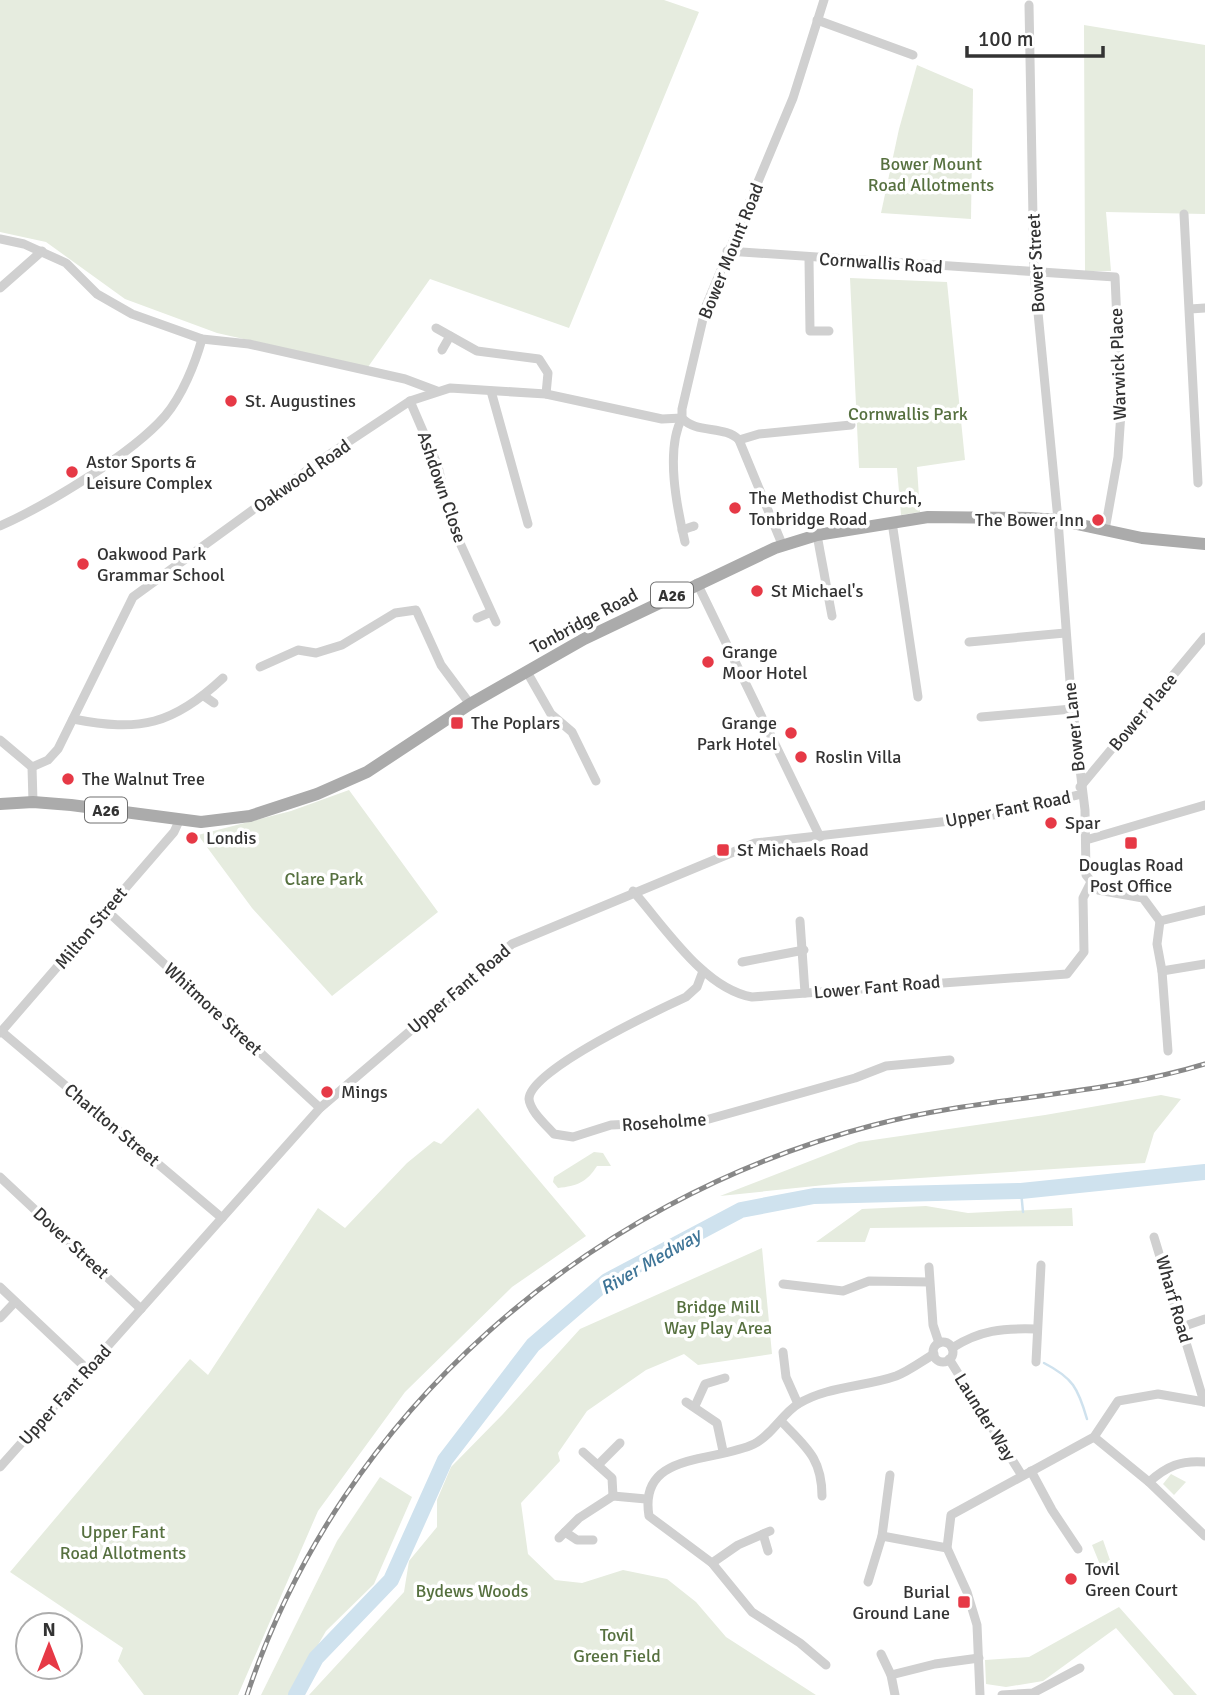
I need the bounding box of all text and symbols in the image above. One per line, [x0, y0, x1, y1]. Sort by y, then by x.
scale bar [967, 14, 1104, 58]
text: 100 m [978, 26, 1033, 52]
park label: Bower Mount Road Allotments [868, 153, 994, 196]
street label: Bower Mount Road [694, 180, 768, 322]
street label: Bower Street [1022, 213, 1050, 313]
street label: Cornwallis Road [819, 248, 943, 278]
street label: Warwick Place [1105, 307, 1131, 421]
place label: St. Augustines [245, 390, 356, 412]
marker: St. Augustines [223, 393, 239, 409]
park label: Cornwallis Park [848, 403, 968, 425]
street label: Ashdown Close [413, 428, 471, 546]
street label: Oakwood Road [249, 435, 355, 517]
place label: Astor Sports & Leisure Complex [86, 451, 213, 494]
marker: Astor Sports & Leisure Complex [64, 464, 80, 480]
place label: The Methodist Church, Tonbridge Road [749, 487, 922, 530]
marker: The Methodist Church, Tonbridge Road [727, 500, 743, 516]
place label: The Bower Inn [975, 509, 1084, 531]
marker: The Bower Inn [1090, 512, 1106, 528]
place label: Oakwood Park Grammar School [97, 543, 225, 586]
marker: Oakwood Park Grammar School [75, 556, 91, 572]
place label: St Michael's [771, 580, 863, 602]
road number: A26 [651, 582, 693, 608]
street label: Tonbridge Road [527, 583, 641, 659]
marker: St Michael's [749, 583, 765, 599]
place label: Grange Moor Hotel [722, 641, 808, 684]
marker: Grange Moor Hotel [700, 654, 716, 670]
street label: Bower Place [1104, 669, 1182, 755]
street label: Bower Lane [1058, 681, 1090, 773]
place label: The Poplars [471, 712, 560, 734]
place label: Grange Park Hotel [697, 712, 777, 755]
marker: The Poplars [449, 715, 465, 731]
marker: Grange Park Hotel [783, 725, 799, 741]
place label: Roslin Villa [815, 746, 901, 768]
marker: Roslin Villa [793, 749, 809, 765]
place label: The Walnut Tree [82, 768, 205, 790]
marker: The Walnut Tree [60, 771, 76, 787]
street label: Upper Fant Road [943, 786, 1073, 832]
road number: A26 [85, 797, 127, 822]
place label: Spar [1065, 812, 1101, 834]
marker: Spar [1043, 815, 1059, 831]
place label: Londis [206, 827, 256, 849]
marker: Londis [184, 830, 200, 846]
marker: Douglas Road Post Office [1123, 835, 1139, 851]
place label: St Michaels Road [737, 839, 869, 861]
marker: St Michaels Road [715, 842, 731, 858]
place label: Douglas Road Post Office [1078, 854, 1184, 897]
park label: Clare Park [284, 868, 364, 890]
street label: Milton Street [50, 882, 132, 974]
street label: Upper Fant Road [403, 940, 515, 1038]
street label: Whitmore Street [159, 958, 267, 1060]
street label: Lower Fant Road [813, 971, 941, 1003]
street label: Charlton Street [60, 1079, 164, 1171]
place label: Mings [341, 1081, 388, 1103]
marker: Mings [319, 1084, 335, 1100]
street label: Roseholme [621, 1108, 707, 1136]
street label: Dover Street [29, 1202, 113, 1284]
water label: River Medway [596, 1222, 707, 1300]
street label: Wharf Road [1151, 1253, 1197, 1345]
park label: Bridge Mill Way Play Area [664, 1296, 772, 1339]
street label: Upper Fant Road [14, 1340, 116, 1450]
street label: Launder Way [949, 1369, 1021, 1465]
park label: Upper Fant Road Allotments [60, 1521, 186, 1564]
place label: Tovil Green Court [1085, 1558, 1178, 1601]
marker: Tovil Green Court [1063, 1571, 1079, 1587]
park label: Bydews Woods [416, 1580, 529, 1602]
place label: Burial Ground Lane [852, 1581, 950, 1624]
marker: Burial Ground Lane [956, 1594, 972, 1610]
north arrow [14, 1611, 84, 1681]
text: N [42, 1618, 56, 1642]
park label: Tovil Green Field [573, 1624, 661, 1667]

